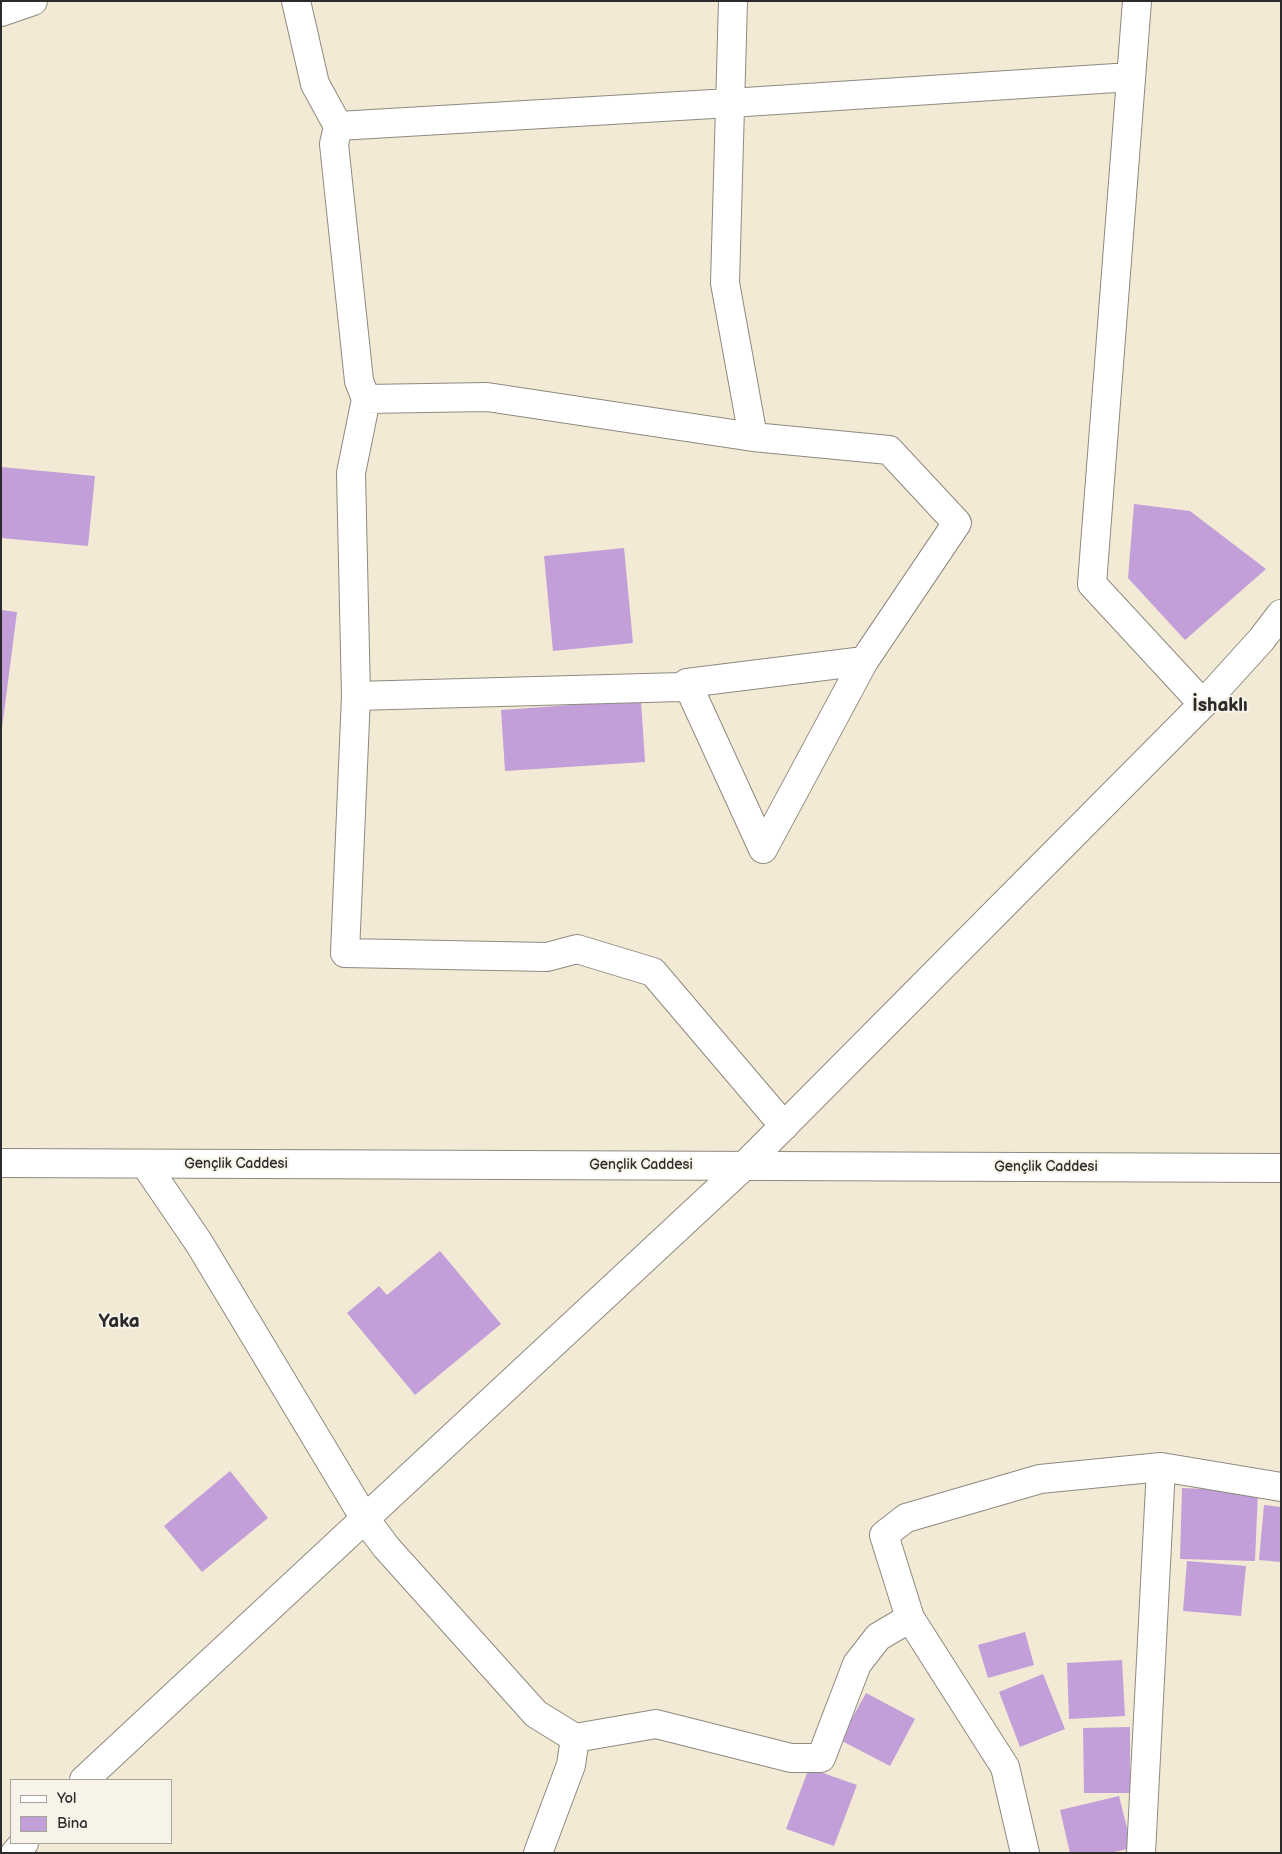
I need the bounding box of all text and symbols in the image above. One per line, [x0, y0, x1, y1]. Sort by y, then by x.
district label: İshaklı [1192, 695, 1248, 717]
street label: Gençlik Caddesi [184, 1156, 288, 1172]
street label: Gençlik Caddesi [589, 1157, 693, 1173]
street label: Gençlik Caddesi [994, 1159, 1098, 1175]
district label: Yaka [98, 1311, 140, 1333]
legend [10, 1779, 172, 1844]
text: Yol [57, 1789, 76, 1808]
text: Bina [57, 1814, 88, 1833]

